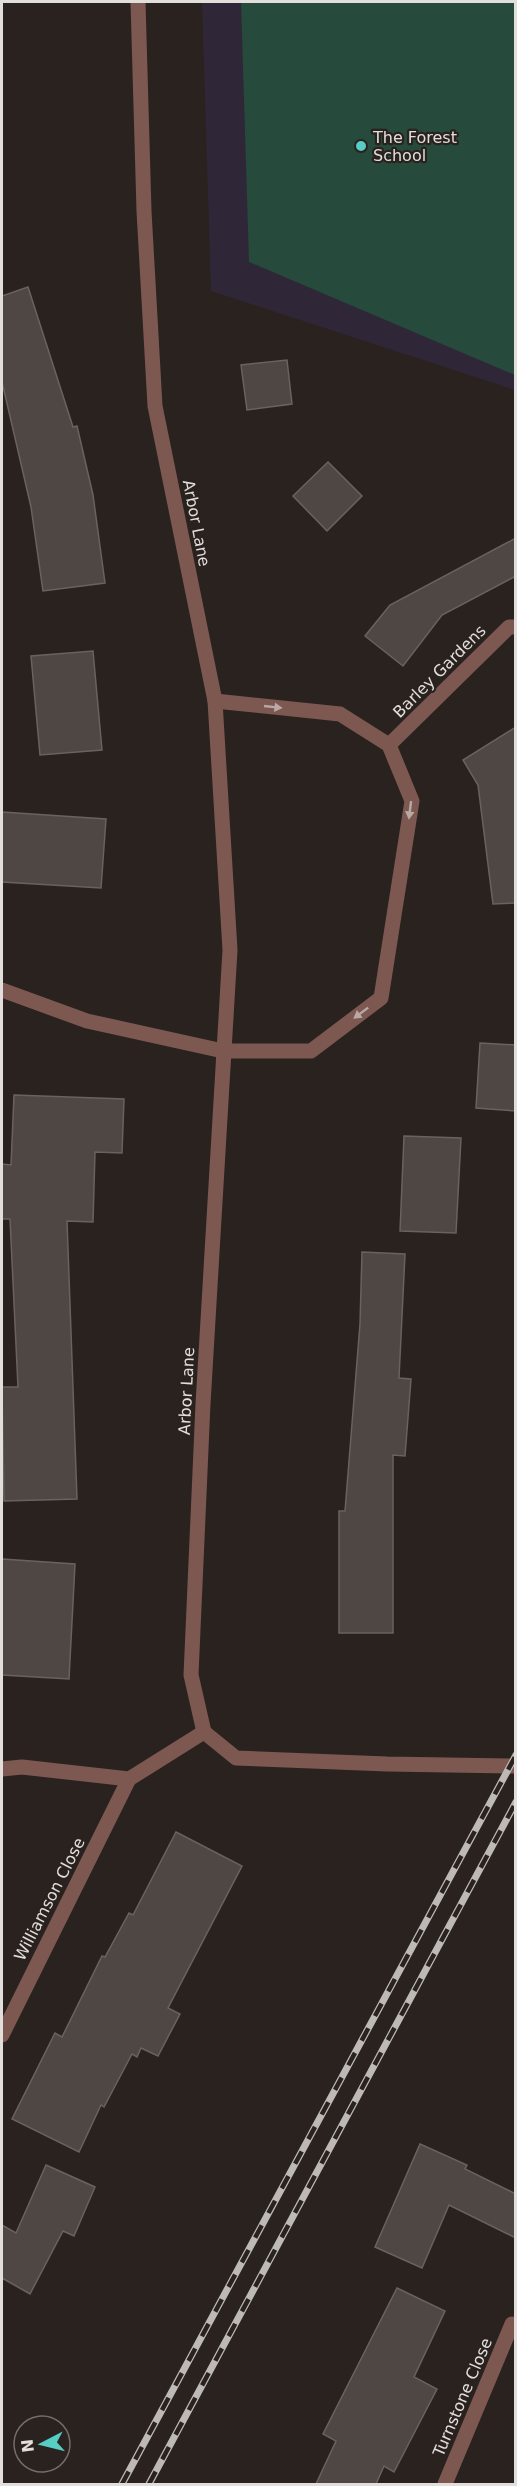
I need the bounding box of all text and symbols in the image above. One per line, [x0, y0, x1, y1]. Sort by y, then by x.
place label: The Forest School [372, 128, 457, 165]
marker: The Forest School [354, 139, 368, 153]
street label: Arbor Lane [179, 478, 214, 568]
street label: Barley Gardens [389, 621, 490, 722]
one-way arrow [263, 702, 282, 712]
one-way arrow [406, 800, 415, 819]
one-way arrow [353, 1007, 369, 1020]
street label: Arbor Lane [175, 1347, 198, 1435]
street label: Williamson Close [10, 1835, 89, 1964]
street label: Turnstone Close [429, 2335, 496, 2460]
north arrow [12, 2414, 72, 2474]
text: N [17, 2438, 38, 2454]

